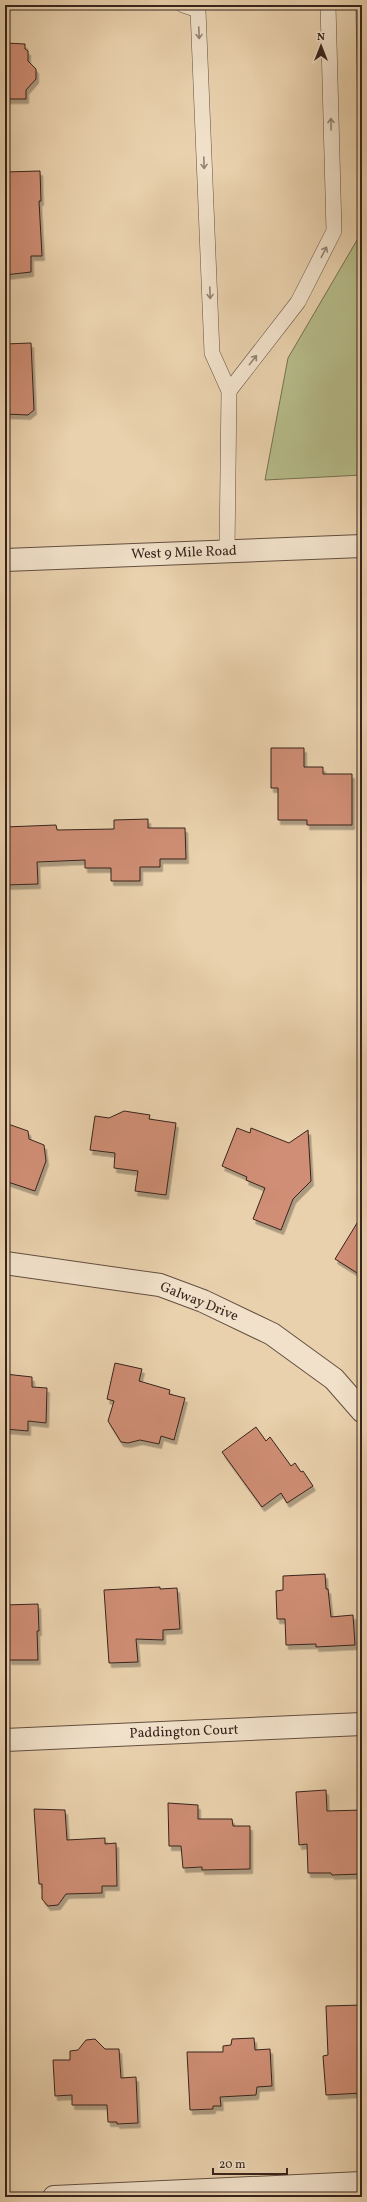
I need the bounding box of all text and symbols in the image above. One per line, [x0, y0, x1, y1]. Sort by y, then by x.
one-way arrow [195, 26, 203, 39]
north arrow [301, 26, 341, 66]
text: N [317, 30, 325, 45]
one-way arrow [327, 118, 335, 131]
one-way arrow [201, 156, 208, 169]
one-way arrow [320, 246, 328, 258]
one-way arrow [206, 286, 213, 299]
one-way arrow [248, 354, 257, 365]
street label: West 9 Mile Road [131, 542, 237, 564]
street label: Galway Drive [157, 1278, 241, 1326]
street label: Paddington Court [129, 1721, 239, 1743]
scale bar [213, 2150, 287, 2176]
text: 20 m [219, 2157, 246, 2173]

